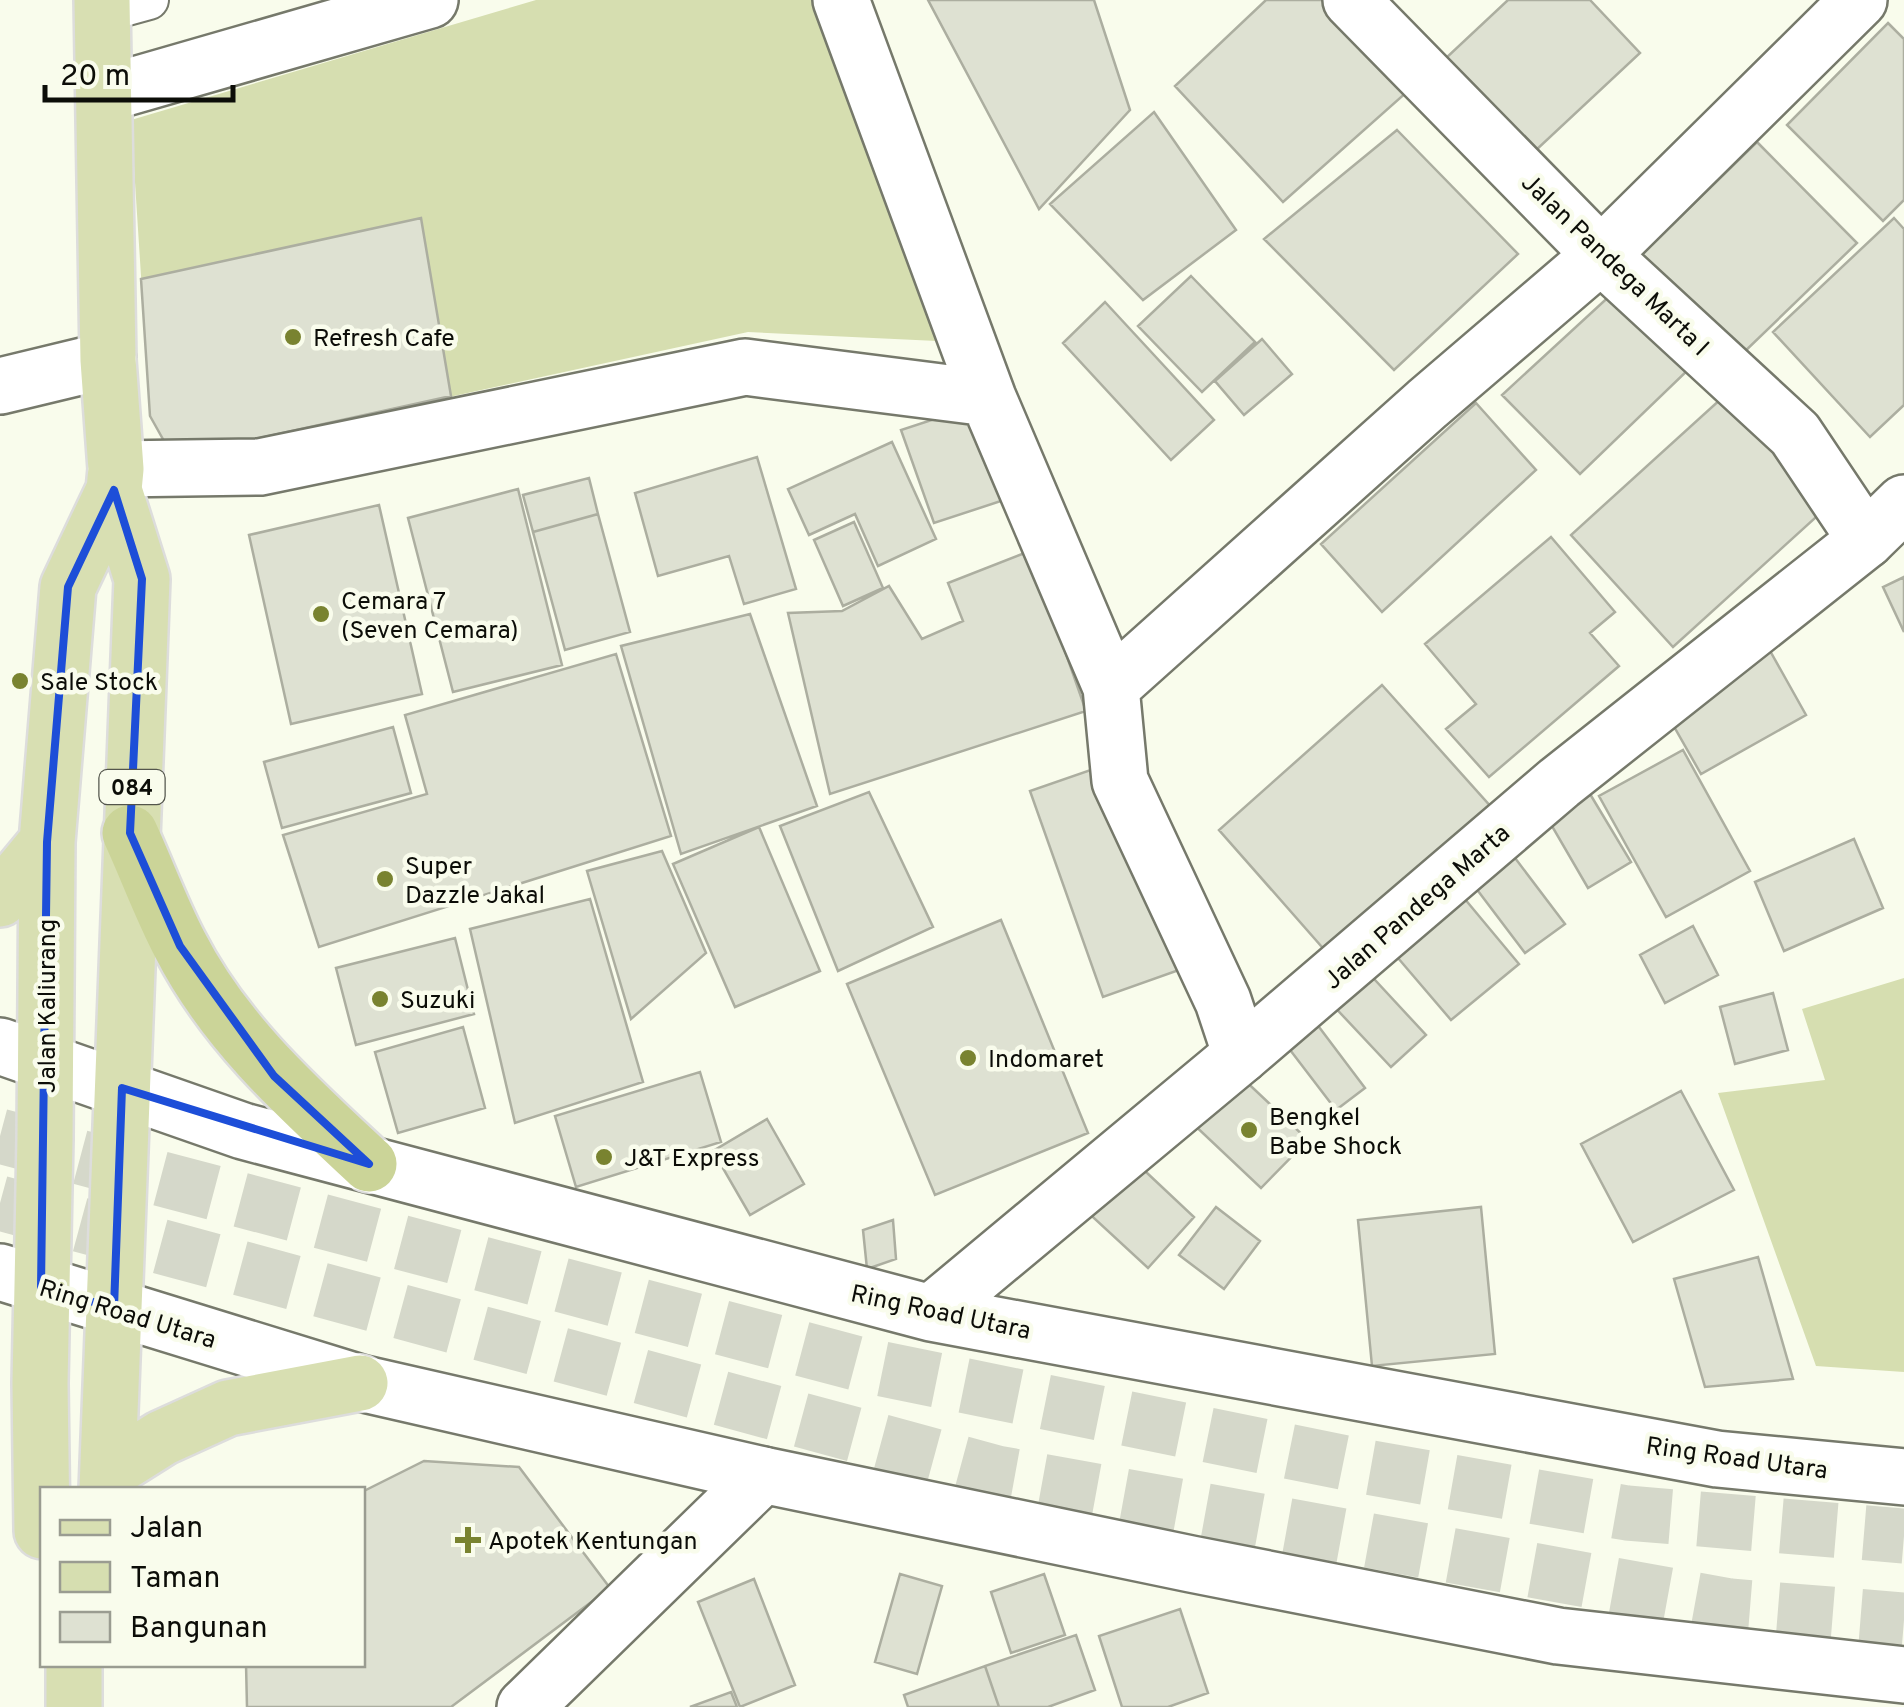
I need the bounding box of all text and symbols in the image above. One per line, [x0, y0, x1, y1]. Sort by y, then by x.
scale bar [45, 40, 232, 102]
text: 20 m [60, 59, 130, 96]
street label: Jalan Pandega Marta I [1513, 168, 1715, 364]
place label: Refresh Cafe [313, 324, 455, 356]
marker: Refresh Cafe [282, 326, 304, 348]
place label: Cemara 7 (Seven Cemara) [341, 587, 518, 648]
marker: Cemara 7 (Seven Cemara) [310, 603, 332, 625]
place label: Sale Stock [40, 668, 158, 700]
marker: Sale Stock [9, 670, 31, 692]
road number: 084 [100, 770, 164, 804]
street label: Jalan Pandega Marta [1318, 819, 1518, 998]
place label: Super Dazzle Jakal [405, 852, 545, 913]
marker: Super Dazzle Jakal [374, 868, 396, 890]
street label: Jalan Kaliurang [33, 919, 65, 1093]
place label: Suzuki [400, 986, 475, 1018]
marker: Suzuki [369, 988, 391, 1010]
place label: Indomaret [988, 1045, 1104, 1077]
marker: Indomaret [957, 1047, 979, 1069]
place label: Bengkel Babe Shock [1269, 1103, 1402, 1164]
marker: Bengkel Babe Shock [1238, 1119, 1260, 1141]
place label: J&T Express [624, 1144, 759, 1176]
marker: J&T Express [593, 1146, 615, 1168]
street label: Ring Road Utara [35, 1274, 219, 1358]
street label: Ring Road Utara [847, 1279, 1033, 1349]
street label: Ring Road Utara [1644, 1431, 1830, 1489]
legend [40, 1487, 365, 1667]
text: Jalan [130, 1511, 203, 1548]
place label: Apotek Kentungan [488, 1527, 698, 1559]
marker: Apotek Kentungan [457, 1529, 479, 1551]
text: Taman [130, 1561, 220, 1598]
text: Bangunan [130, 1611, 268, 1648]

